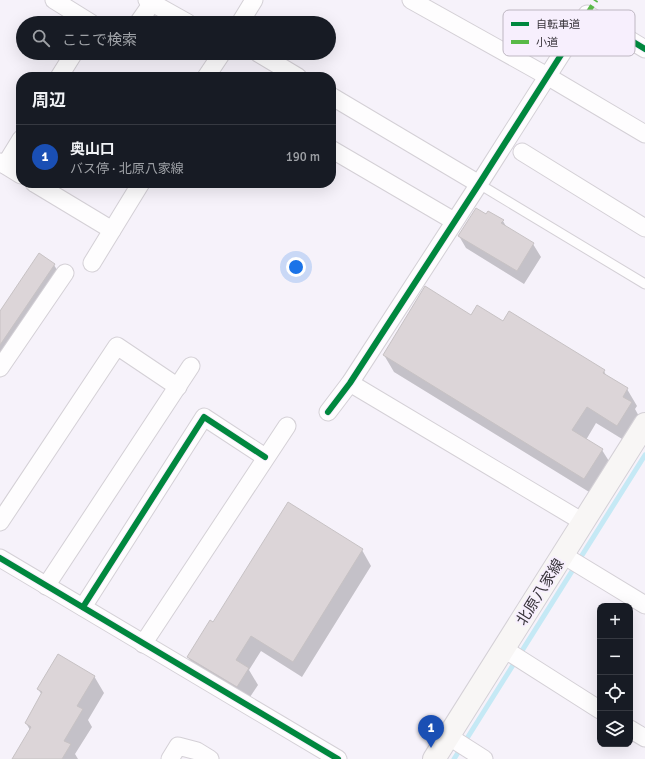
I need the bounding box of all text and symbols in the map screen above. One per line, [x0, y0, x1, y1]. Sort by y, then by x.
legend [503, 10, 635, 56]
search box [16, 16, 336, 60]
text: 自転車道 [536, 18, 580, 31]
icon: search [30, 27, 52, 49]
text: ここで検索 [62, 31, 137, 49]
text: 小道 [536, 36, 558, 49]
text: 周辺 [32, 90, 66, 111]
text: 奥山口 [70, 140, 115, 158]
text: 1 [41, 149, 49, 165]
text: 190 m [286, 149, 320, 165]
text: バス停 · 北原八家線 [70, 161, 184, 177]
your location [286, 257, 306, 277]
street label: 北原八家線 [512, 555, 568, 629]
map controls [597, 603, 633, 747]
button: + [597, 603, 633, 639]
button: − [597, 639, 633, 675]
button: locate [597, 675, 633, 711]
button: layers [597, 711, 633, 747]
pin: 1 [418, 715, 444, 748]

